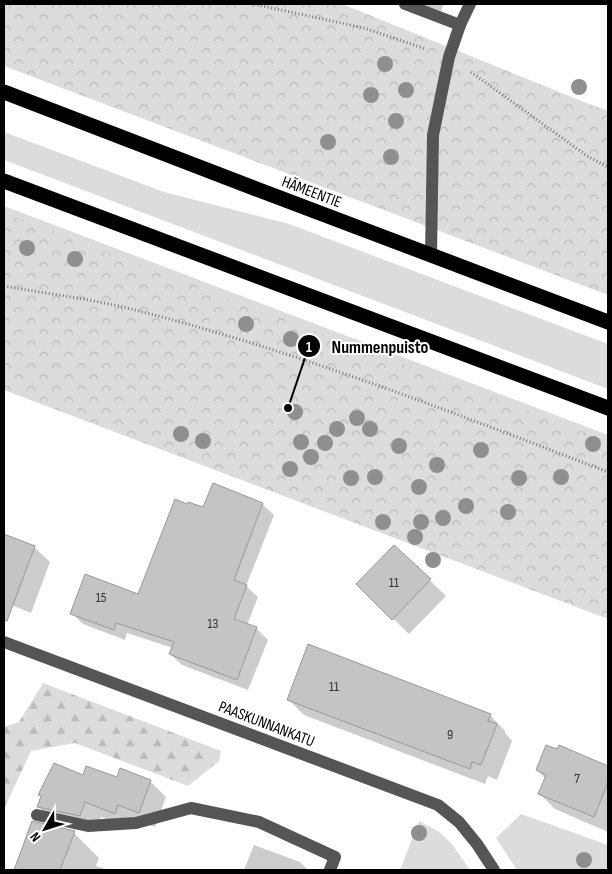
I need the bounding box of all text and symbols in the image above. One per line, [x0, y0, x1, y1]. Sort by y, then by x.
street label: HÄMEENTIE [279, 172, 344, 212]
callout: Nummenpuisto [297, 330, 439, 363]
text: Nummenpuisto [332, 337, 429, 358]
text: 1 [306, 338, 312, 357]
house number: 11 [389, 574, 399, 591]
house number: 15 [96, 589, 107, 606]
house number: 13 [208, 615, 219, 632]
house number: 11 [329, 678, 339, 695]
street label: PAASKUNNANKATU [216, 697, 317, 751]
house number: 9 [447, 726, 453, 743]
house number: 7 [574, 770, 580, 787]
north arrow [20, 804, 70, 854]
text: N [26, 829, 44, 845]

